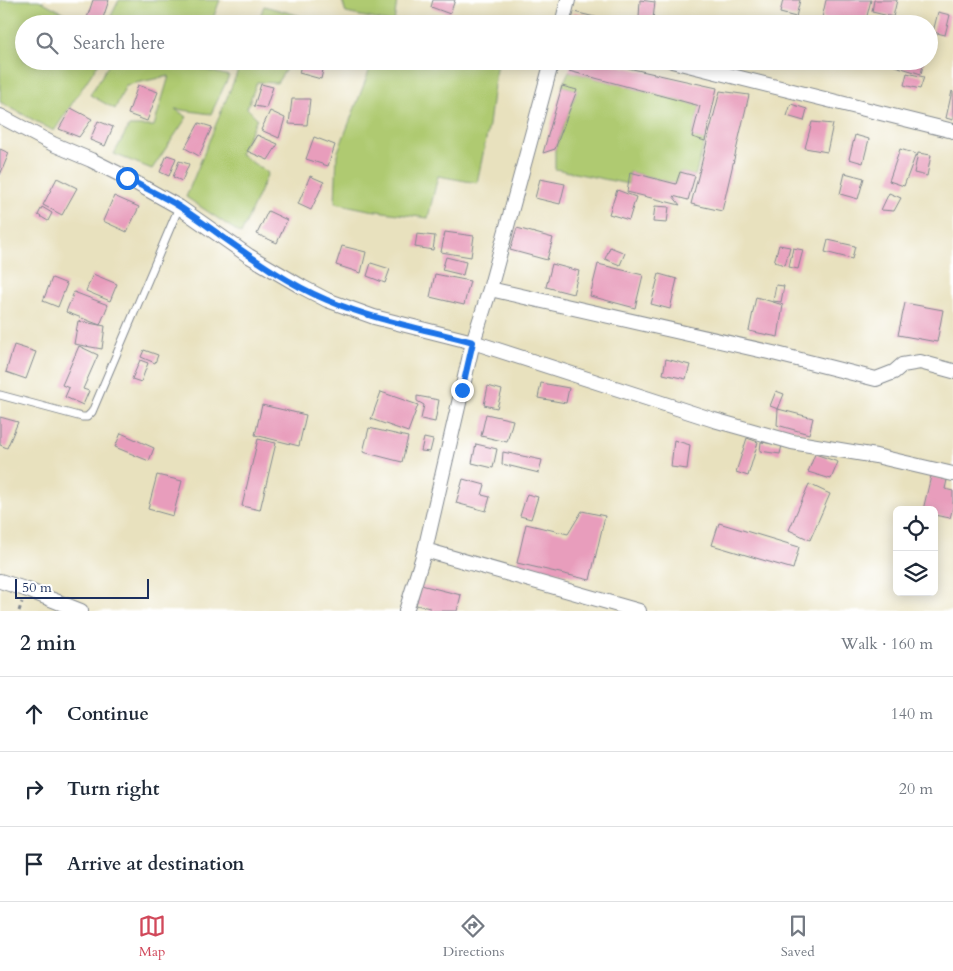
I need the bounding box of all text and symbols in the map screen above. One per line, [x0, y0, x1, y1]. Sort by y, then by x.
search box [15, 15, 938, 70]
icon: search [33, 29, 61, 57]
text: Search here [73, 30, 165, 56]
route start [116, 167, 139, 190]
route end [451, 379, 474, 402]
map controls [893, 506, 938, 596]
button: locate [893, 506, 938, 551]
button: layers [893, 551, 938, 596]
scale bar [15, 576, 149, 599]
text: 50 m [22, 578, 52, 597]
text: 2 min [20, 629, 76, 658]
text: Walk · 160 m [841, 633, 933, 655]
icon: ahead [20, 700, 48, 728]
text: Continue [67, 701, 149, 727]
text: 140 m [891, 703, 933, 725]
icon: right [20, 775, 48, 803]
text: Turn right [67, 776, 159, 802]
text: 20 m [899, 778, 933, 800]
icon: arrive [20, 850, 48, 878]
text: Arrive at destination [67, 851, 244, 877]
tab: Map [138, 912, 166, 961]
tab: Directions [443, 912, 504, 961]
tab: Saved [781, 912, 815, 961]

